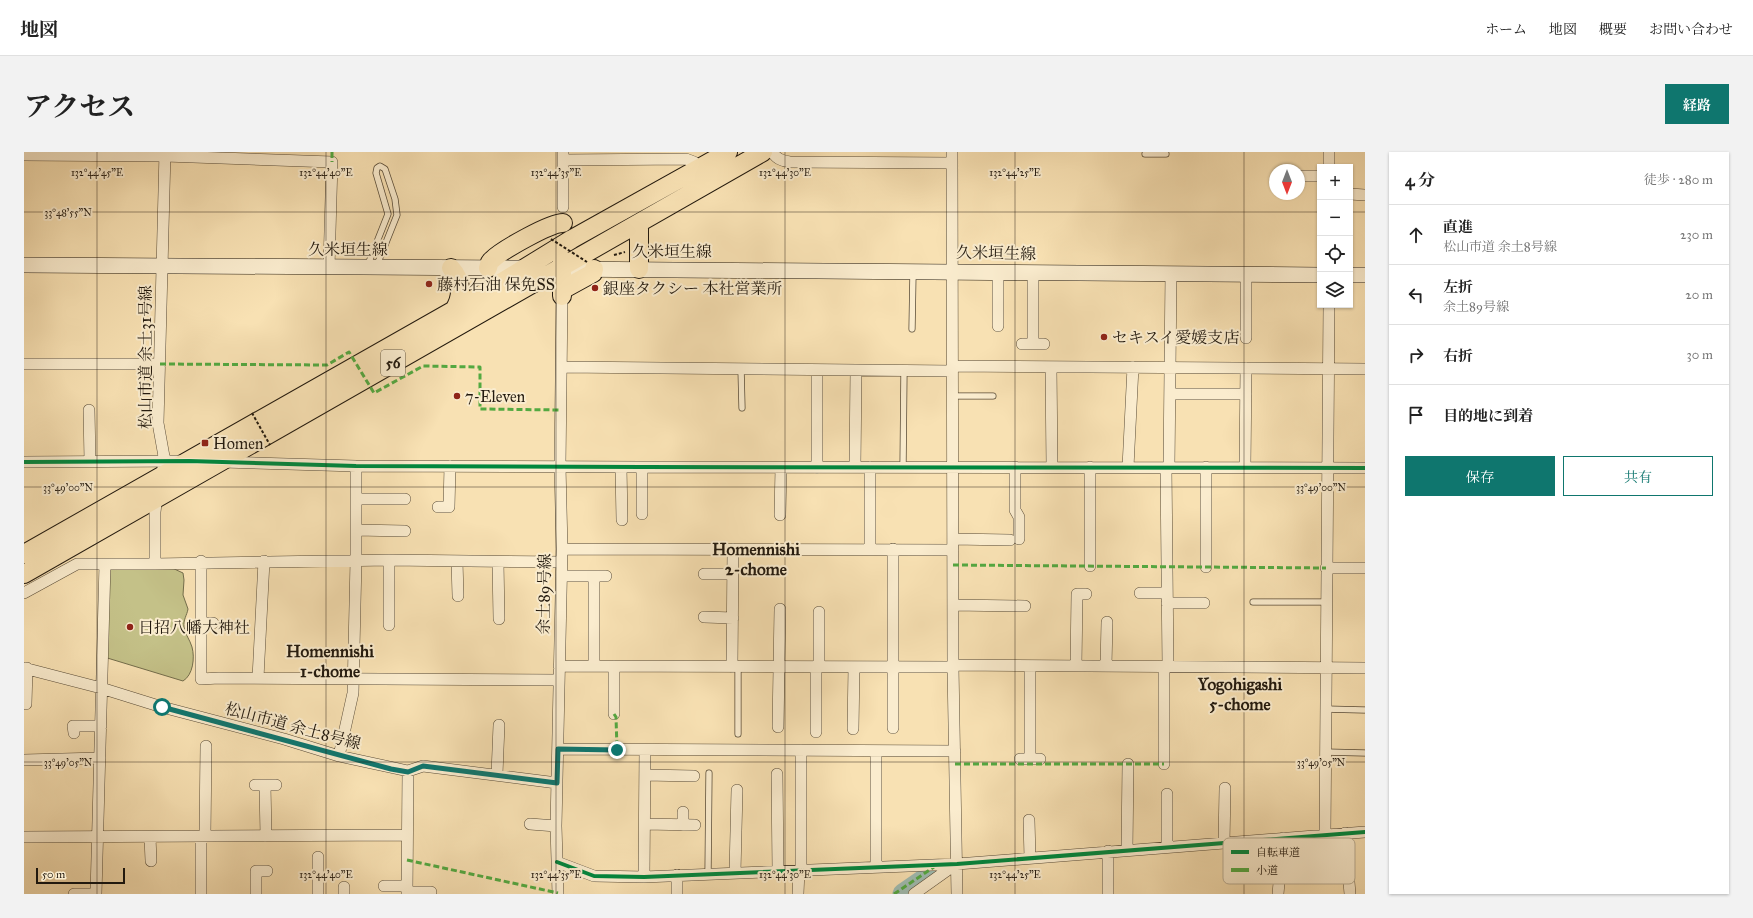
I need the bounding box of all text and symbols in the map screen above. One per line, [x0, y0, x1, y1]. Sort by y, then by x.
text: 地図 [20, 18, 58, 41]
text: ホーム [1485, 21, 1527, 38]
text: 地図 [1549, 21, 1577, 38]
text: 概要 [1599, 21, 1627, 38]
text: お問い合わせ [1649, 21, 1733, 38]
button: 経路 [1665, 84, 1729, 124]
text: アクセス [24, 89, 135, 124]
north arrow [1269, 164, 1305, 200]
map controls [1317, 164, 1353, 308]
button: + [1317, 164, 1353, 200]
text: 132°44'45"E [71, 167, 123, 179]
text: 132°44'40"E [299, 167, 353, 179]
text: 132°44'35"E [531, 167, 581, 179]
text: 132°44'30"E [759, 167, 811, 179]
text: 132°44'25"E [989, 167, 1041, 179]
text: 4 分 [1405, 170, 1435, 191]
text: 徒歩 · 280 m [1644, 172, 1713, 188]
button: − [1317, 200, 1353, 236]
text: 33°48'55"N [44, 207, 92, 219]
text: 直進 [1443, 218, 1473, 236]
icon: ahead [1405, 224, 1427, 246]
text: 230 m [1680, 227, 1713, 243]
button: locate [1317, 236, 1353, 272]
text: 松山市道 余土8号線 [1443, 239, 1557, 255]
street label: 久米垣生線 [308, 240, 388, 259]
street label: 久米垣生線 [632, 242, 712, 261]
street label: 久米垣生線 [956, 243, 1036, 263]
button: layers [1317, 272, 1353, 308]
place label: 藤村石油 保免SS [437, 275, 555, 294]
text: 左折 [1443, 278, 1473, 296]
marker: 藤村石油 保免SS [424, 279, 434, 289]
place label: 銀座タクシー 本社営業所 [603, 279, 782, 298]
marker: 銀座タクシー 本社営業所 [590, 283, 600, 293]
icon: left [1405, 284, 1427, 306]
street label: 松山市道 余土31号線 [136, 285, 155, 429]
text: 20 m [1685, 287, 1713, 303]
text: 余土89号線 [1443, 299, 1509, 315]
place label: セキスイ愛媛支店 [1112, 328, 1239, 347]
marker: セキスイ愛媛支店 [1099, 332, 1109, 342]
icon: right [1405, 344, 1427, 366]
text: 右折 [1443, 347, 1473, 365]
text: 30 m [1687, 347, 1713, 363]
road number: 56 [381, 350, 405, 376]
place label: 7-Eleven [465, 387, 526, 406]
marker: 7-Eleven [452, 391, 462, 401]
icon: arrive [1405, 404, 1427, 426]
text: 目的地に到着 [1443, 407, 1533, 425]
place label: Homen [213, 434, 264, 453]
marker: Homen [200, 438, 210, 448]
button: 保存 [1405, 456, 1555, 496]
button: 共有 [1563, 456, 1713, 496]
text: 33°49'00"N [43, 482, 93, 494]
text: 33°49'00"N [1296, 482, 1346, 494]
district label: Homennishi 2-chome [712, 539, 800, 580]
street label: 余土89号線 [534, 553, 554, 635]
place label: 日招八幡大神社 [138, 618, 250, 637]
marker: 日招八幡大神社 [125, 622, 135, 632]
district label: Homennishi 1-chome [286, 641, 374, 682]
district label: Yogohigashi 5-chome [1197, 674, 1283, 715]
route start [153, 698, 171, 716]
street label: 松山市道 余土8号線 [223, 699, 363, 753]
route end [608, 741, 626, 759]
text: 33°49'05"N [44, 757, 93, 769]
text: 33°49'05"N [1297, 757, 1346, 769]
legend [1223, 838, 1355, 884]
text: 自転車道 [1256, 846, 1300, 859]
text: 小道 [1256, 864, 1278, 877]
scale bar [36, 866, 125, 885]
text: 50 m [42, 868, 65, 881]
text: 132°44'40"E [299, 869, 353, 881]
text: 132°44'35"E [531, 869, 581, 881]
text: 132°44'30"E [759, 869, 811, 881]
text: 132°44'25"E [989, 869, 1041, 881]

